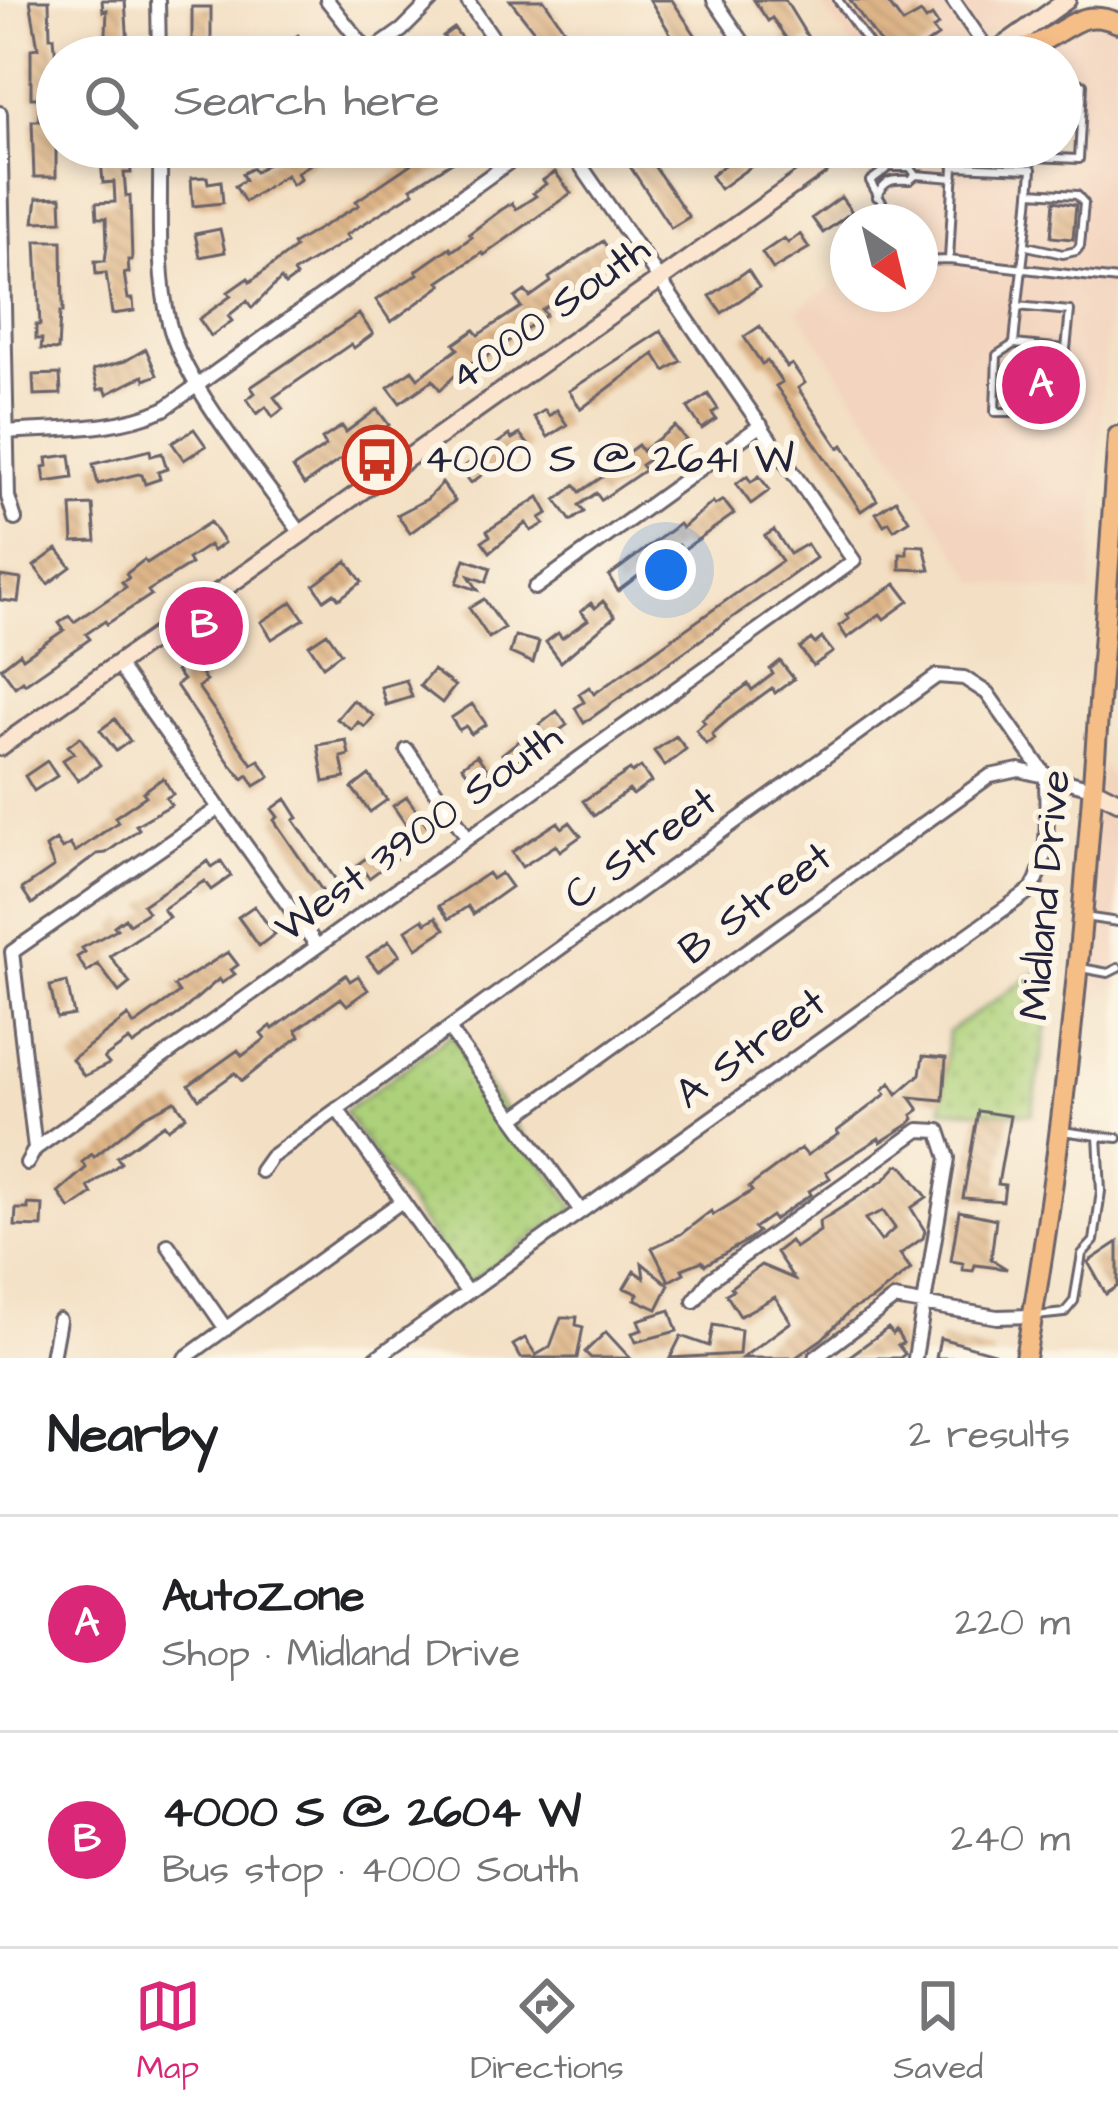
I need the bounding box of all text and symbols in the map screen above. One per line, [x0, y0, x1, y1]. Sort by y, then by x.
search box [36, 36, 1082, 168]
icon: search [78, 69, 144, 135]
text: Search here [174, 71, 440, 133]
north arrow [830, 204, 938, 312]
street label: 4000 South [438, 221, 662, 406]
pin: A [1002, 340, 1080, 430]
bus stop icon: 4000 S @ 2641 W [342, 425, 412, 495]
place label: 4000 S @ 2641 W [424, 431, 794, 489]
your location [636, 540, 696, 600]
pin: B [165, 581, 243, 671]
street label: West 3900 South [264, 709, 575, 957]
street label: Midland Drive [1006, 767, 1086, 1023]
street label: C Street [553, 774, 729, 924]
street label: B Street [668, 829, 844, 979]
street label: A Street [664, 975, 838, 1123]
text: Nearby [48, 1401, 218, 1472]
text: 2 results [909, 1409, 1070, 1463]
text: AutoZone [162, 1566, 365, 1628]
text: A [75, 1597, 99, 1651]
text: 220 m [955, 1597, 1070, 1651]
text: Shop · Midland Drive [162, 1628, 520, 1682]
text: 4000 S @ 2604 W [162, 1782, 581, 1844]
text: B [73, 1813, 101, 1867]
text: 240 m [951, 1813, 1070, 1867]
text: Bus stop · 4000 South [162, 1844, 578, 1898]
tab: Map [135, 1973, 201, 2091]
tab: Directions [470, 1973, 624, 2091]
tab: Saved [893, 1973, 983, 2091]

